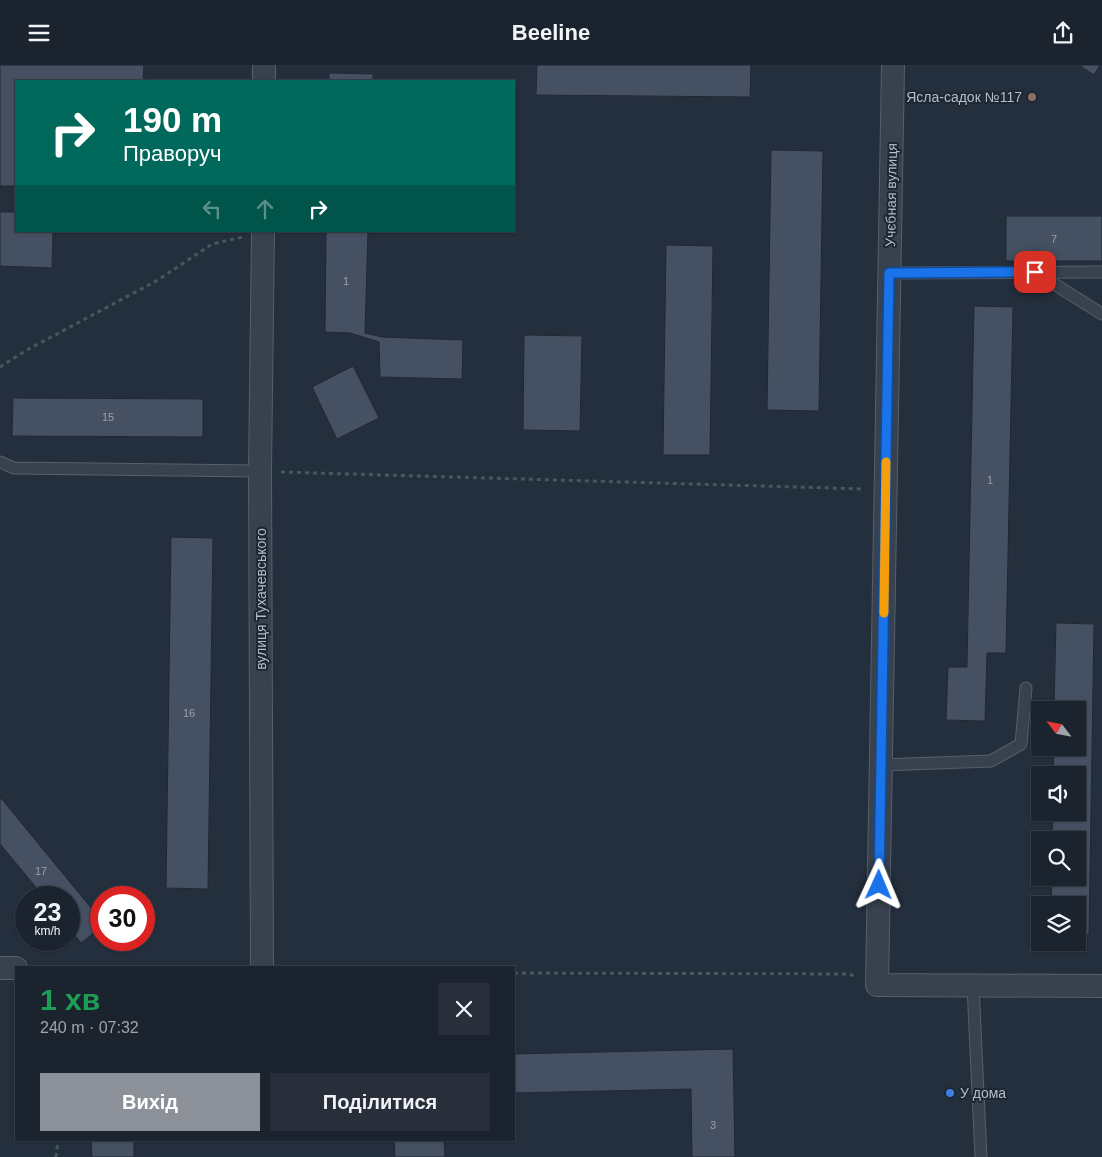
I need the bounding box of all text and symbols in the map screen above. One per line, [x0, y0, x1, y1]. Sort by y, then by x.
icon: menu [25, 19, 53, 47]
icon: share [1049, 19, 1077, 47]
text: Beeline [512, 20, 590, 45]
place label: Ясла-садок №117 [906, 89, 1022, 105]
marker: Ясла-садок №117 [1026, 91, 1038, 103]
icon: right [40, 100, 105, 165]
text: 190 m [123, 100, 222, 139]
text: Праворуч [123, 141, 221, 166]
street label: Учєбная вулиця [882, 143, 900, 247]
icon: left [198, 195, 226, 223]
icon: ahead [251, 195, 279, 223]
icon: right [304, 195, 332, 223]
house number: 7 [1051, 233, 1057, 245]
pin [1014, 251, 1056, 293]
icon: arrive [1021, 258, 1049, 286]
house number: 1 [343, 275, 349, 287]
house number: 15 [102, 411, 114, 423]
house number: 1 [987, 474, 993, 486]
street label: вулиця Тухачевського [253, 528, 269, 670]
north arrow [1031, 701, 1086, 756]
map controls [1031, 701, 1086, 951]
house number: 16 [183, 707, 195, 719]
button: sound [1031, 766, 1086, 821]
button: search [1031, 831, 1086, 886]
position arrow [852, 858, 904, 910]
house number: 17 [35, 865, 47, 877]
speed limit sign: 30 [90, 886, 155, 951]
button: layers [1031, 896, 1086, 951]
text: 23 [34, 898, 61, 926]
text: km/h [34, 924, 61, 938]
text: 1 хв [40, 983, 100, 1016]
button: close [438, 983, 490, 1035]
text: 240 m · 07:32 [40, 1019, 139, 1036]
button: Вихід [40, 1073, 260, 1131]
button: Поділитися [270, 1073, 490, 1131]
place label: У дома [960, 1085, 1006, 1101]
marker: У дома [944, 1087, 956, 1099]
house number: 3 [710, 1119, 716, 1131]

